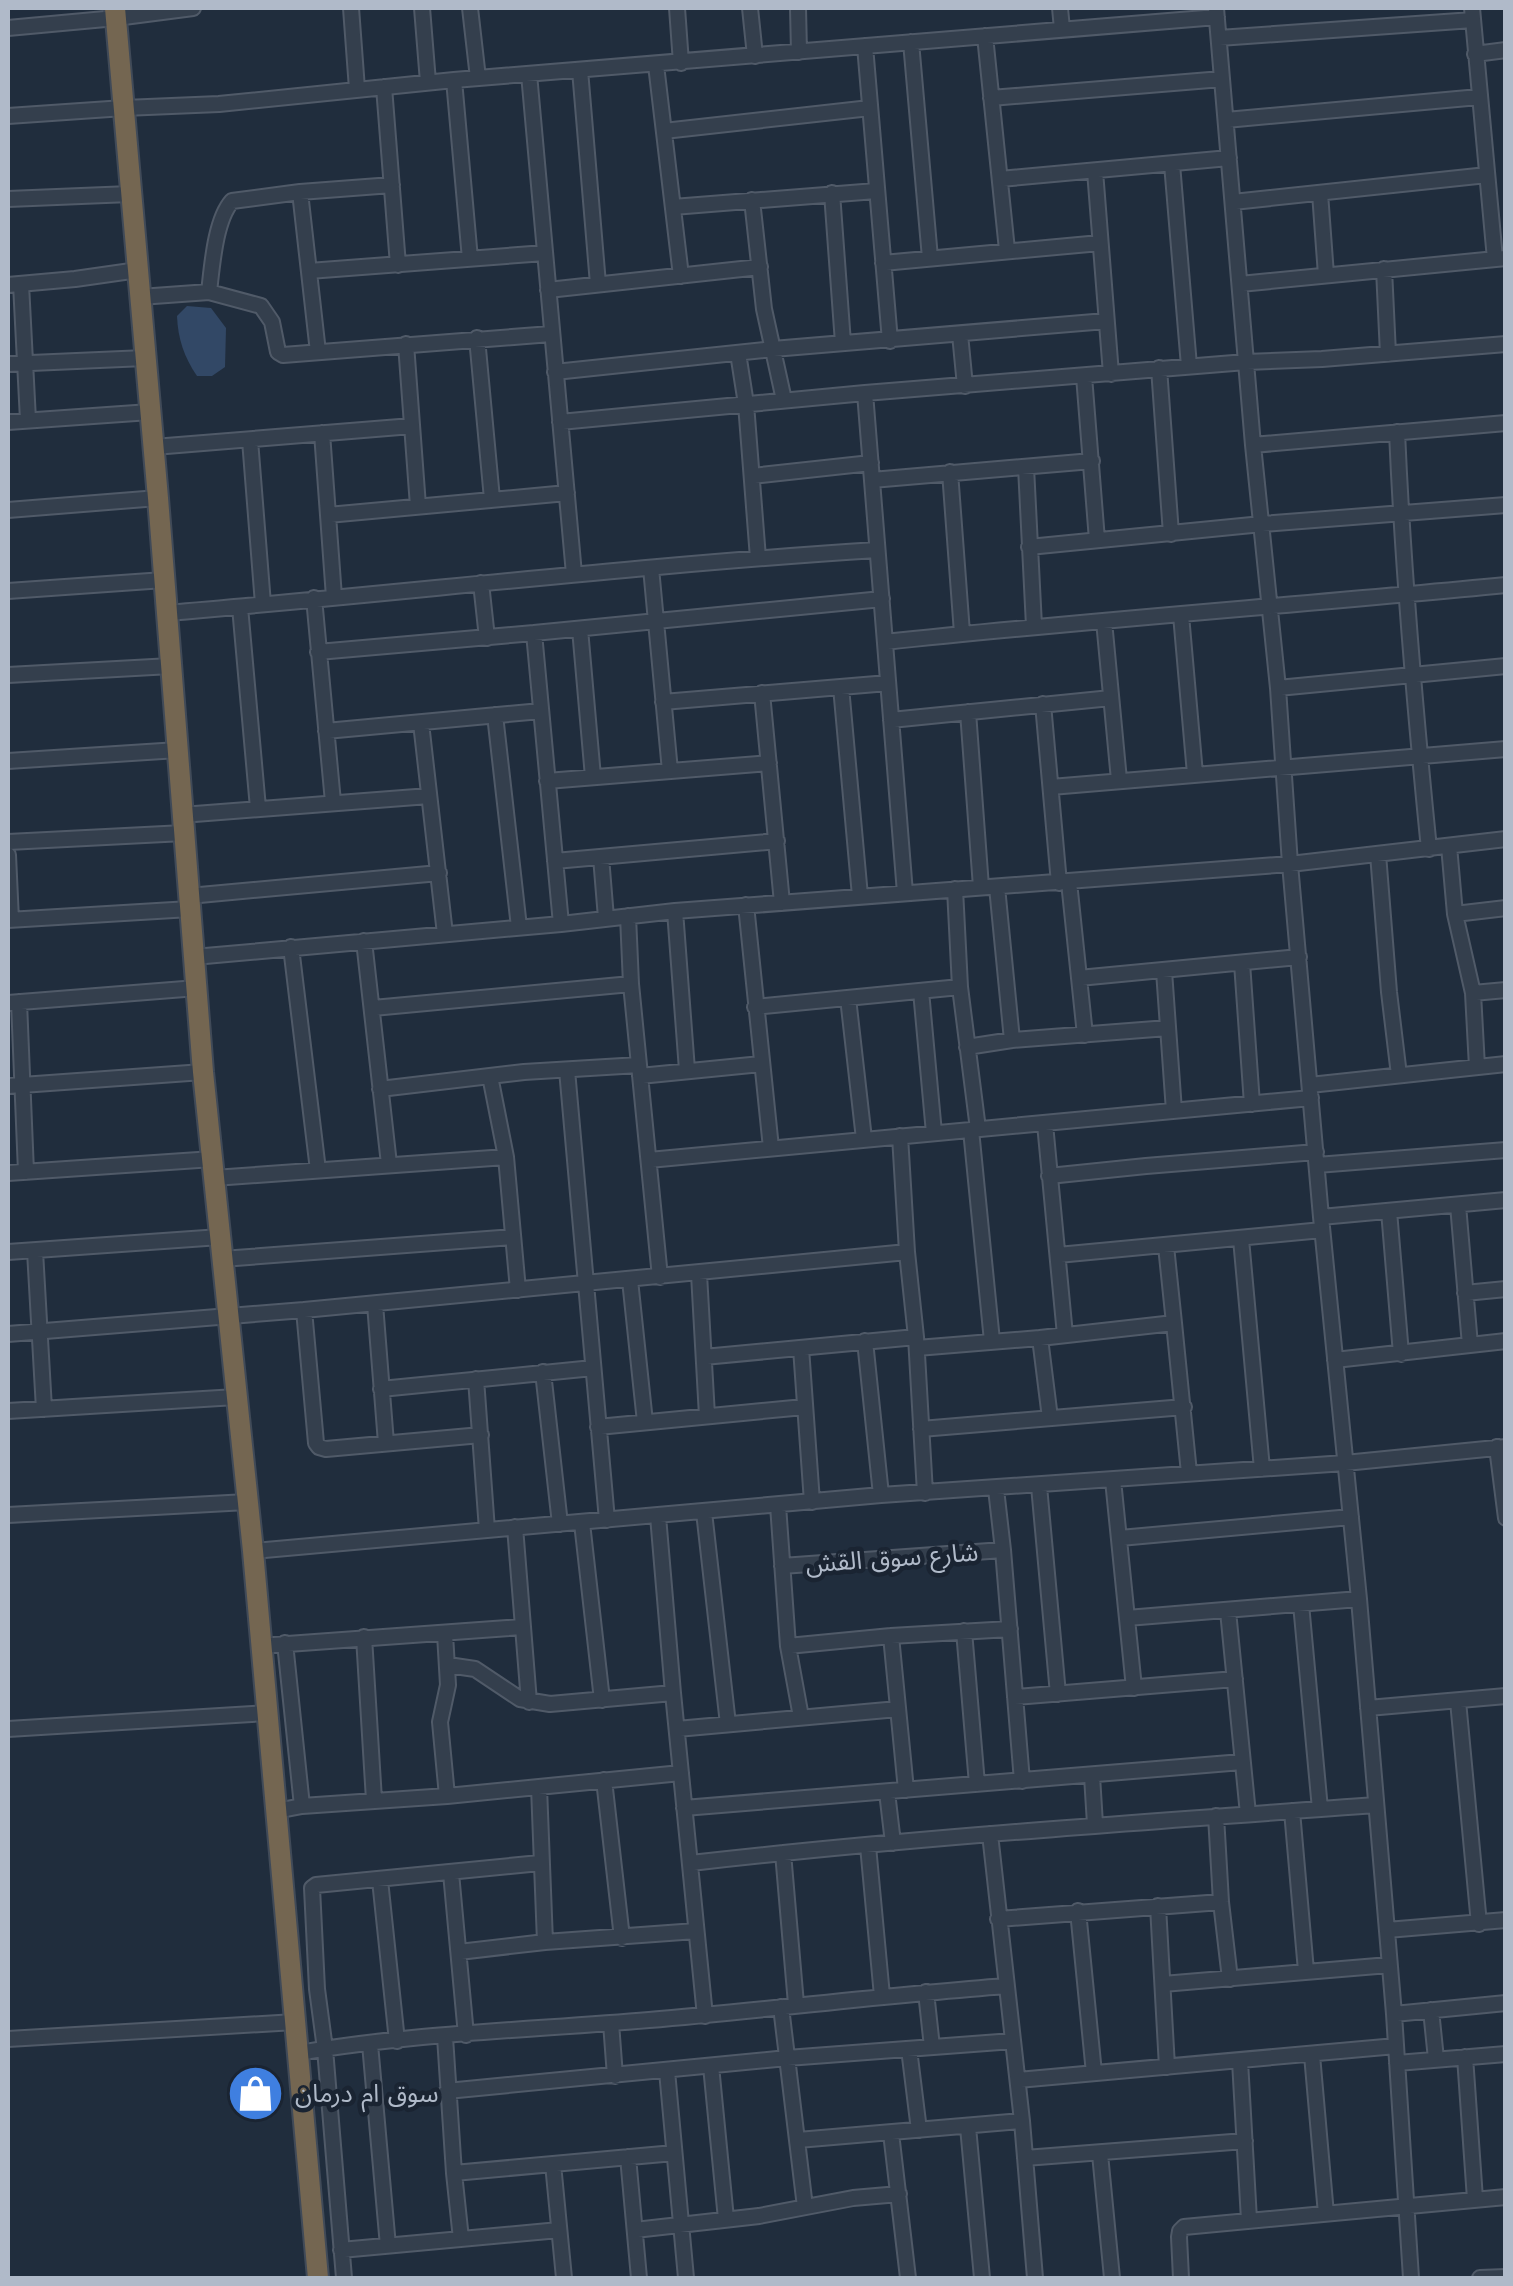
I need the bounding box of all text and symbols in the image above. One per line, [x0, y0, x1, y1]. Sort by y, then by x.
street label: شارع سوق القش [805, 1537, 980, 1582]
shop icon: سوق ام درمان [226, 2063, 286, 2123]
place label: سوق ام درمان [295, 2079, 438, 2113]

